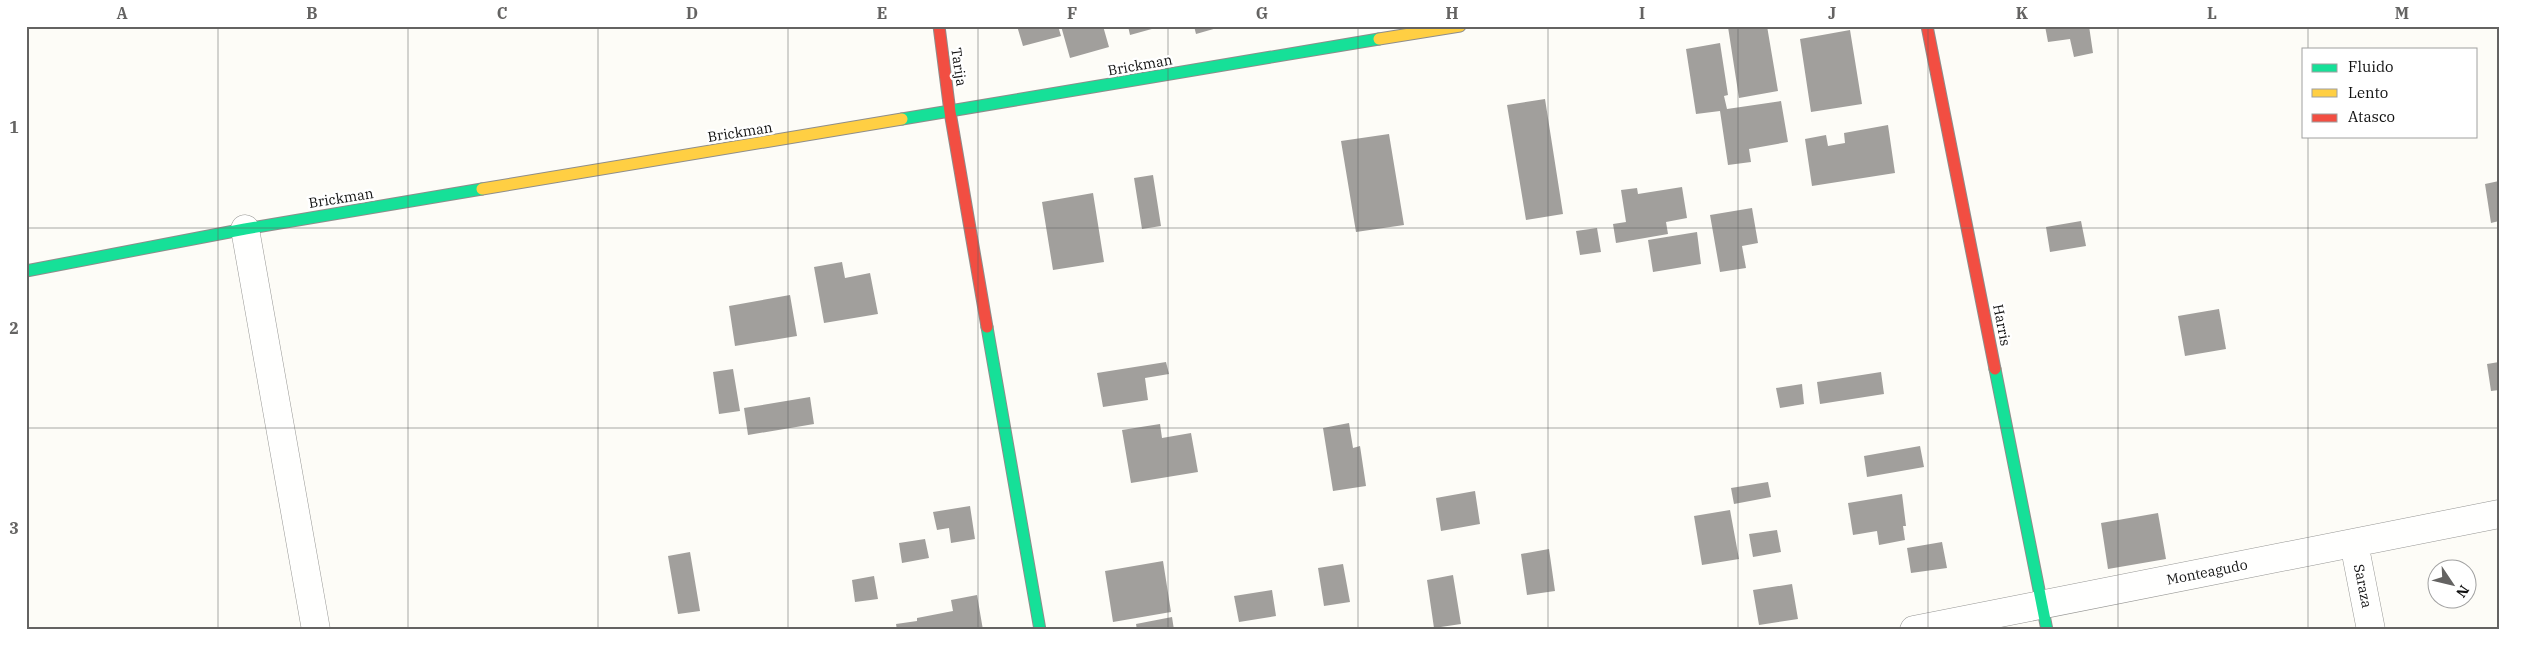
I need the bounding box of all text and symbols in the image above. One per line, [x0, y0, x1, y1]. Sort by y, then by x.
text: A [116, 3, 128, 23]
text: B [306, 3, 318, 23]
text: C [497, 3, 507, 23]
text: D [686, 3, 698, 23]
text: E [877, 3, 887, 23]
text: F [1067, 3, 1077, 23]
text: G [1256, 3, 1268, 23]
text: H [1446, 3, 1459, 23]
text: I [1639, 3, 1645, 23]
text: J [1828, 3, 1836, 23]
text: K [2016, 3, 2029, 23]
text: L [2207, 3, 2217, 23]
text: M [2395, 3, 2409, 23]
street label: Tarija [947, 47, 971, 88]
legend [2302, 48, 2478, 138]
street label: Brickman [1106, 50, 1174, 80]
text: Fluido [2348, 57, 2393, 76]
text: Lento [2348, 83, 2388, 102]
text: Atasco [2348, 107, 2395, 126]
text: 1 [9, 117, 19, 137]
street label: Brickman [706, 118, 774, 146]
street label: Brickman [307, 184, 375, 212]
street label: Harris [1989, 303, 2015, 348]
text: 2 [9, 318, 19, 338]
text: 3 [9, 518, 19, 538]
street label: Monteagudo [2165, 555, 2249, 589]
north arrow [2428, 558, 2478, 608]
street label: Saraza [2350, 562, 2376, 610]
text: N [2452, 582, 2473, 601]

